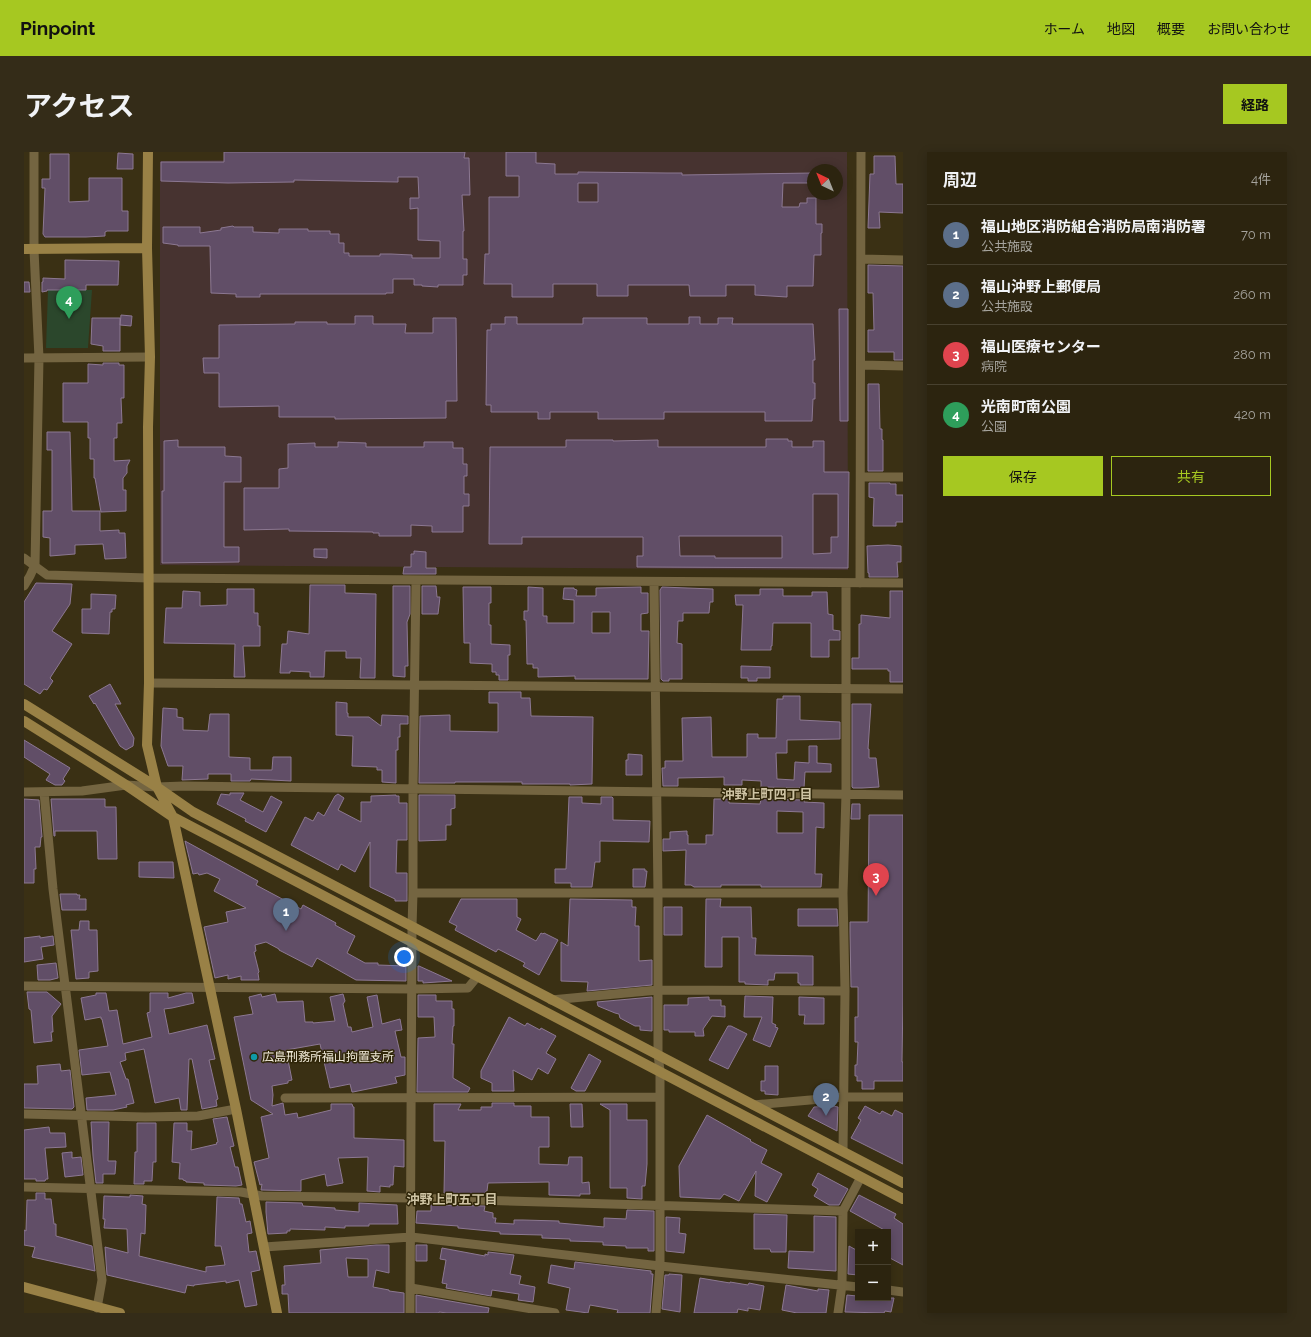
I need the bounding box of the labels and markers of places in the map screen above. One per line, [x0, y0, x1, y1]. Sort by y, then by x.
pin: 4 [56, 286, 82, 319]
pin: 3 [863, 863, 889, 896]
pin: 1 [273, 898, 299, 931]
place label: 広島刑務所福山拘置支所 [262, 1050, 394, 1064]
marker: 広島刑務所福山拘置支所 [249, 1052, 259, 1062]
pin: 2 [813, 1083, 839, 1116]

